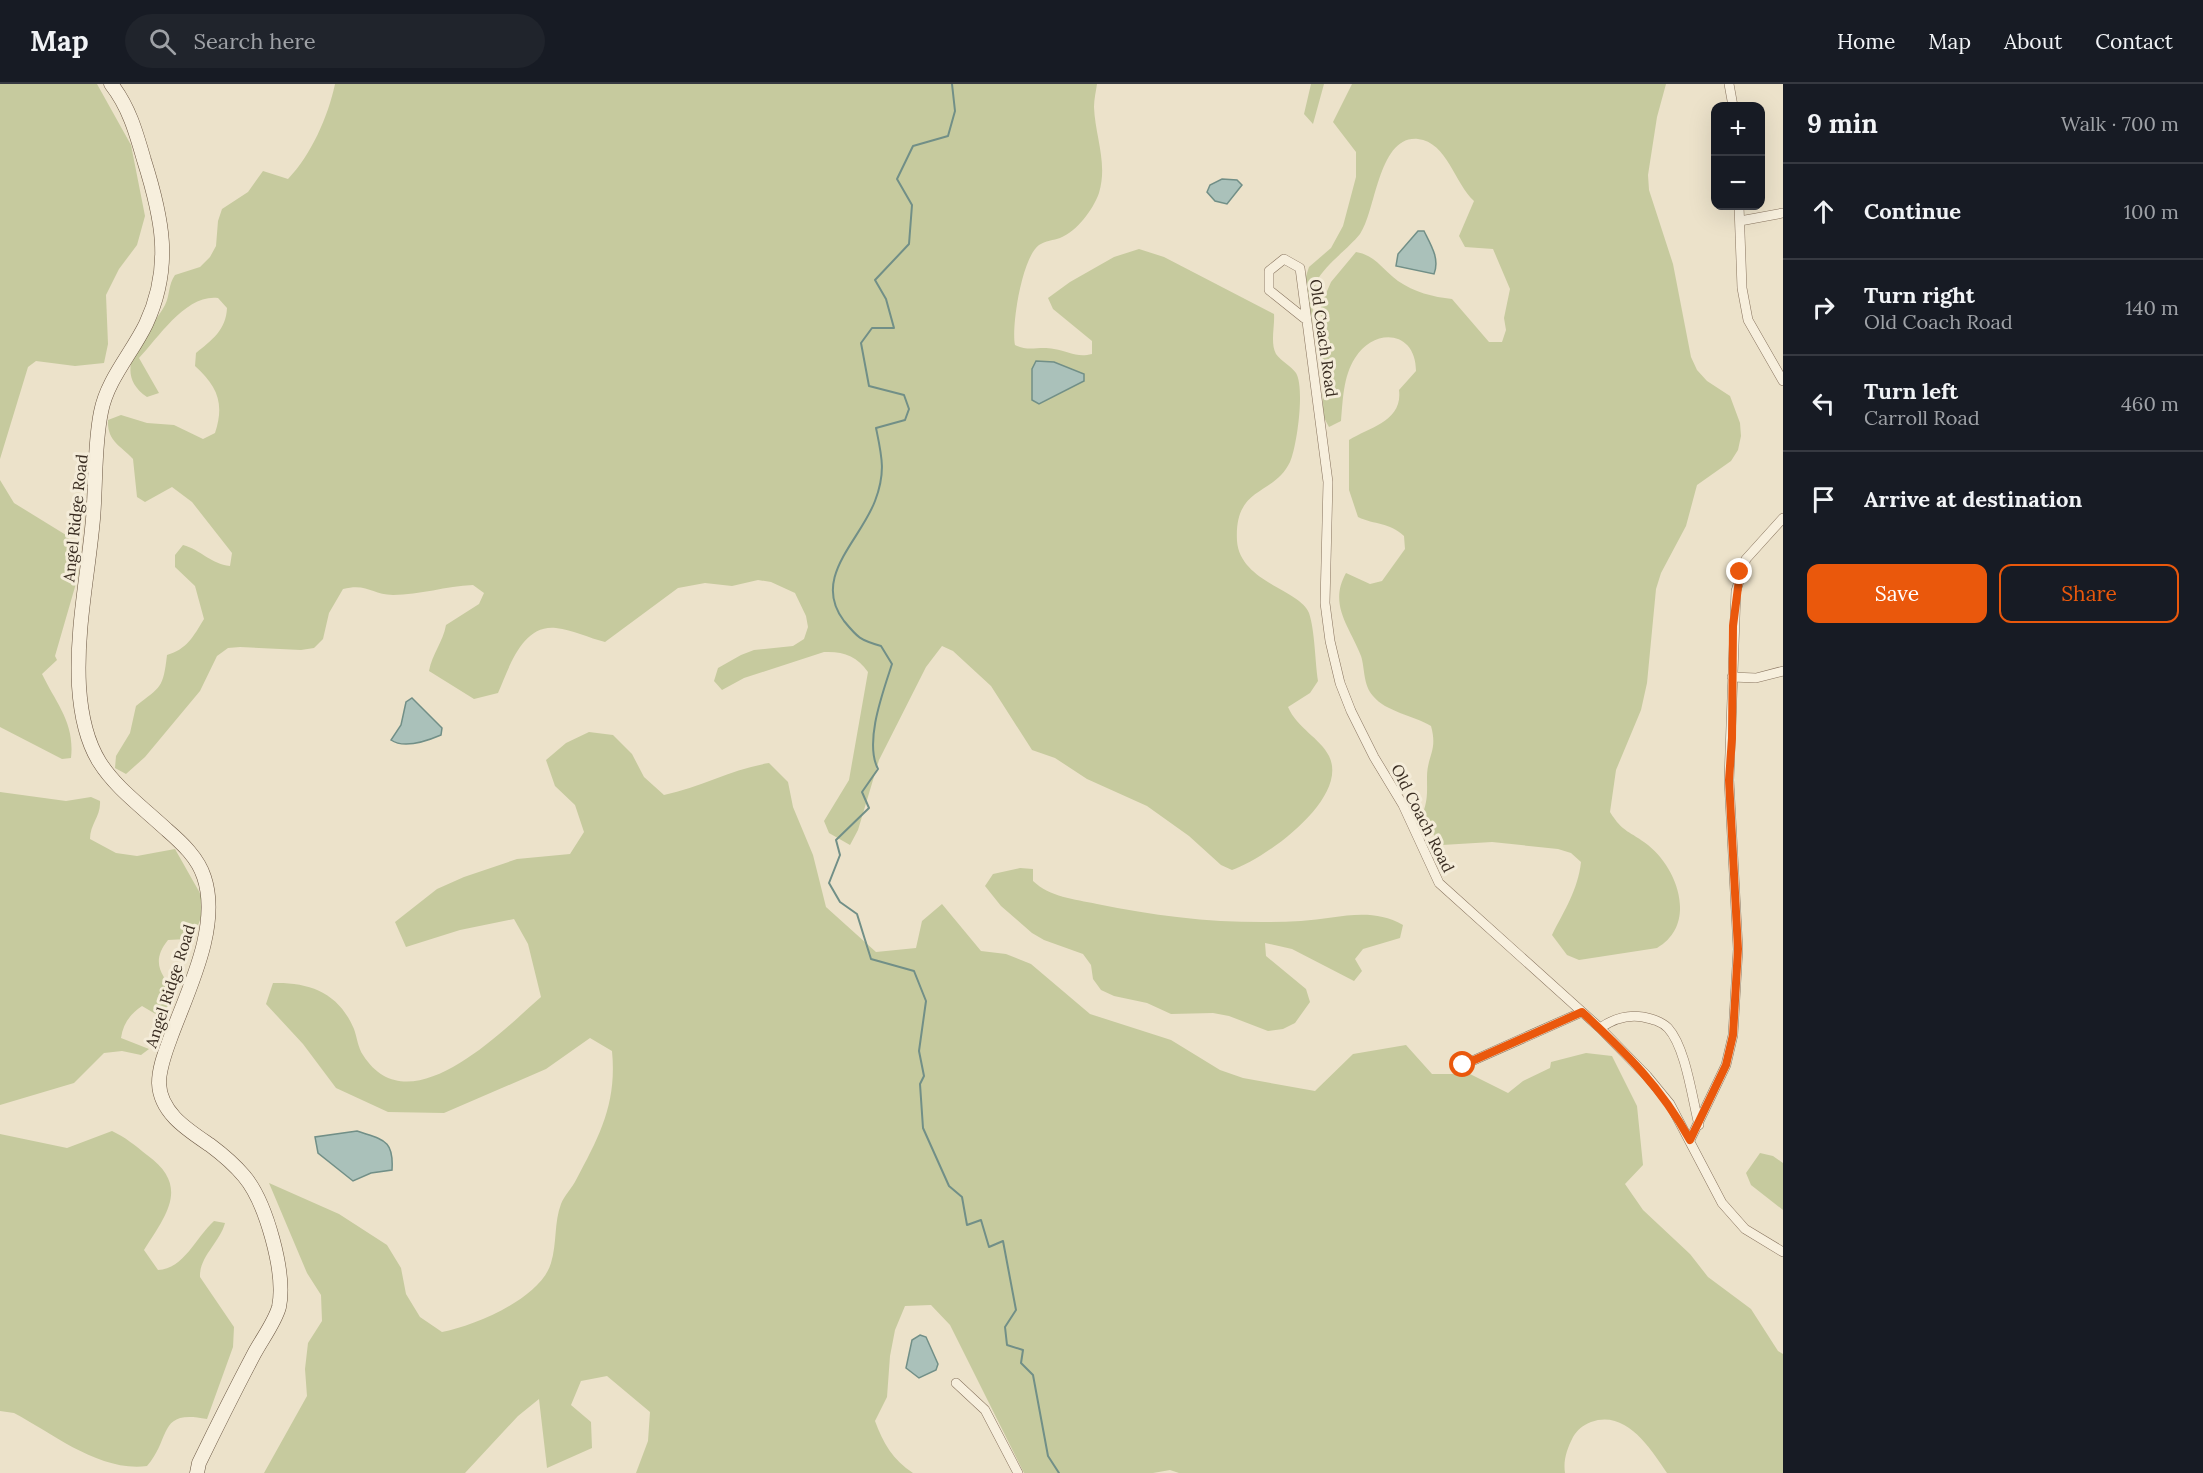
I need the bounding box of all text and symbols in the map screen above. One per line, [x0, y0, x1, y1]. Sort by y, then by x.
search box [125, 14, 545, 68]
text: Map [30, 23, 89, 59]
icon: search [146, 25, 179, 58]
text: Search here [194, 27, 316, 55]
text: Home [1837, 28, 1895, 55]
text: Map [1928, 28, 1971, 55]
text: About [2004, 28, 2062, 55]
text: Contact [2095, 28, 2173, 55]
map controls [1711, 102, 1765, 210]
button: + [1711, 102, 1765, 156]
text: 9 min [1807, 107, 1878, 140]
text: Walk · 700 m [2061, 111, 2179, 136]
button: − [1711, 156, 1765, 210]
icon: ahead [1807, 195, 1840, 228]
text: Continue [1864, 197, 1961, 225]
text: 100 m [2124, 199, 2179, 224]
street label: Old Coach Road [1306, 278, 1342, 399]
text: Turn right [1864, 281, 1975, 309]
icon: right [1807, 291, 1840, 324]
text: 140 m [2125, 295, 2179, 320]
text: Old Coach Road [1864, 309, 2013, 334]
text: Turn left [1864, 377, 1958, 405]
icon: left [1807, 387, 1840, 420]
text: 460 m [2121, 391, 2179, 416]
text: Carroll Road [1864, 405, 1980, 430]
street label: Angel Ridge Road [58, 453, 92, 584]
icon: arrive [1807, 483, 1840, 516]
text: Arrive at destination [1864, 485, 2082, 513]
route end [1726, 558, 1752, 584]
button: Save [1807, 564, 1987, 623]
button: Share [1999, 564, 2179, 623]
street label: Old Coach Road [1387, 760, 1459, 876]
street label: Angel Ridge Road [140, 921, 200, 1051]
route start [1449, 1051, 1475, 1077]

